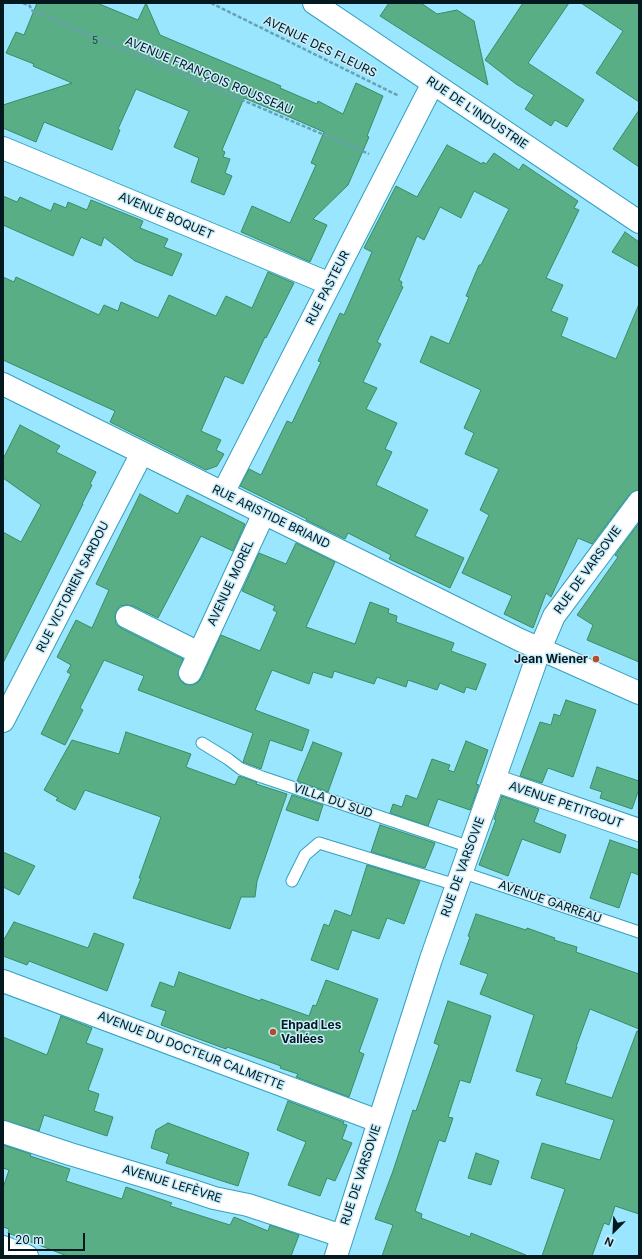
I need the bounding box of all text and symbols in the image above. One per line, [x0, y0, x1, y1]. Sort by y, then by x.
street label: AVENUE DES FLEURS [261, 13, 379, 81]
street label: AVENUE FRANÇOIS ROUSSEAU [123, 34, 295, 118]
house number: 5 [92, 35, 98, 47]
street label: RUE DE L'INDUSTRIE [424, 74, 530, 152]
street label: AVENUE BOQUET [116, 190, 216, 242]
street label: RUE PASTEUR [303, 248, 353, 328]
street label: RUE ARISTIDE BRIAND [210, 482, 332, 552]
street label: RUE VICTORIEN SARDOU [34, 519, 112, 655]
street label: RUE DE VARSOVIE [551, 523, 625, 617]
street label: AVENUE MOREL [205, 538, 257, 628]
place label: Jean Wiener [514, 652, 588, 666]
marker: Jean Wiener [591, 654, 601, 664]
street label: AVENUE PETITGOUT [507, 779, 625, 831]
street label: VILLA DU SUD [291, 781, 375, 821]
street label: RUE DE VARSOVIE [438, 815, 488, 919]
street label: AVENUE GARREAU [497, 878, 603, 926]
street label: AVENUE DU DOCTEUR CALMETTE [96, 1009, 286, 1093]
place label: Ehpad Les Vallées [281, 1018, 341, 1046]
marker: Ehpad Les Vallées [268, 1027, 278, 1037]
street label: RUE DE VARSOVIE [338, 1123, 384, 1227]
street label: AVENUE LEFÈVRE [121, 1162, 223, 1206]
north arrow [594, 1211, 634, 1251]
scale bar [10, 1225, 87, 1251]
text: 20 m [15, 1232, 44, 1247]
text: N [602, 1234, 616, 1250]

